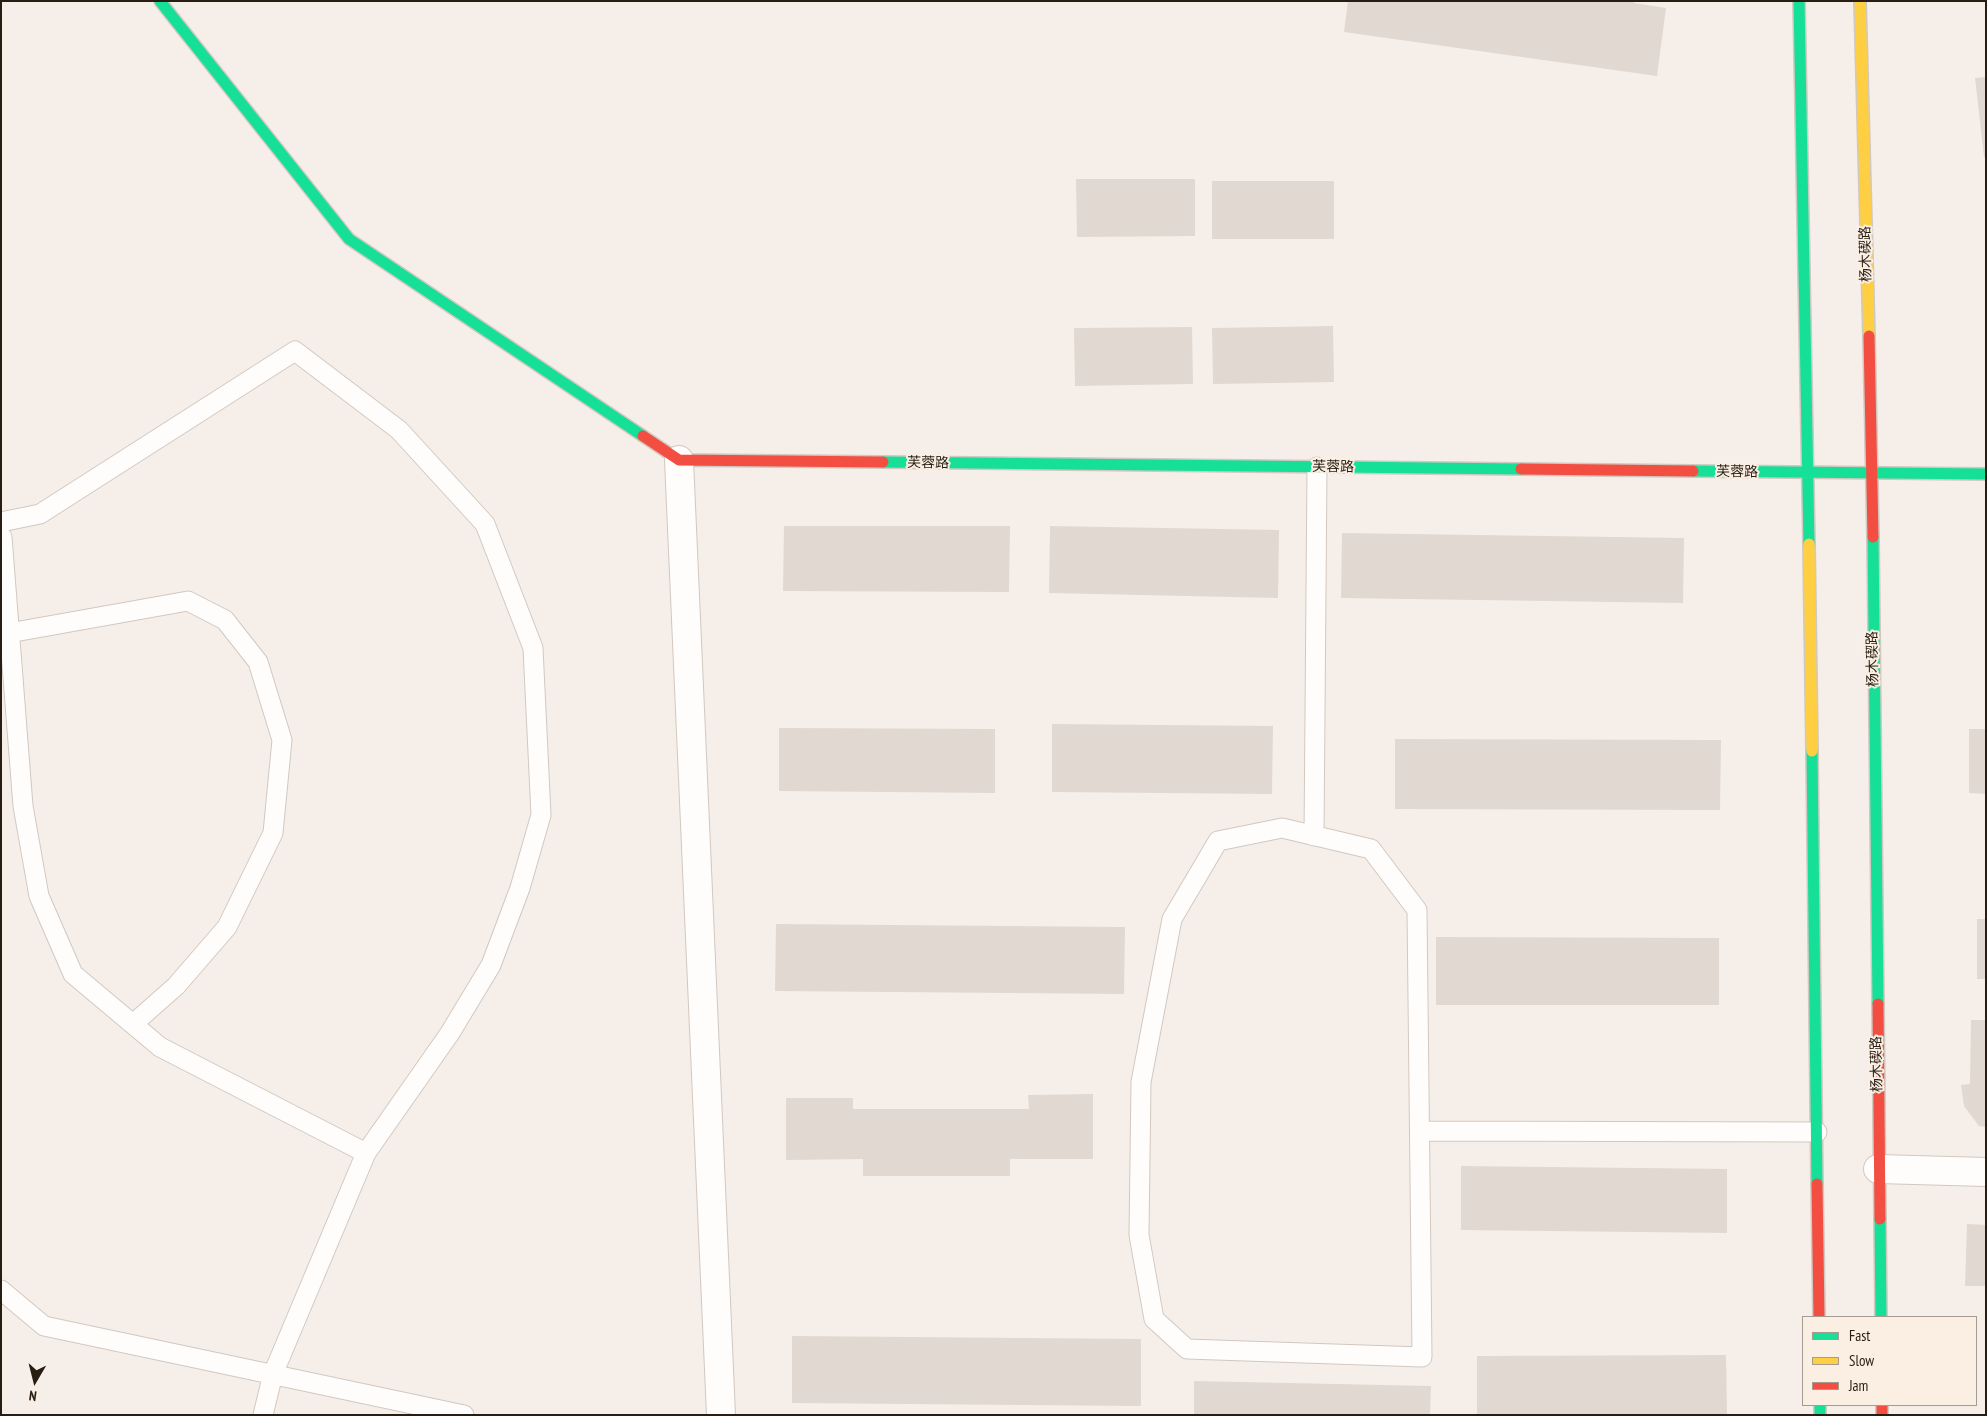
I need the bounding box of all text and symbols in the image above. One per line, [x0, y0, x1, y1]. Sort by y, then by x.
street label: 杨木碶路 [1857, 226, 1875, 282]
street label: 芙蓉路 [907, 454, 949, 472]
street label: 芙蓉路 [1312, 458, 1354, 476]
street label: 芙蓉路 [1716, 463, 1758, 481]
street label: 杨木碶路 [1864, 631, 1882, 687]
street label: 杨木碶路 [1868, 1036, 1886, 1092]
legend [1802, 1316, 1977, 1406]
text: Fast [1849, 1326, 1870, 1345]
text: Slow [1849, 1351, 1874, 1370]
north arrow [10, 1356, 60, 1406]
text: Jam [1849, 1376, 1868, 1395]
text: N [28, 1386, 38, 1405]

